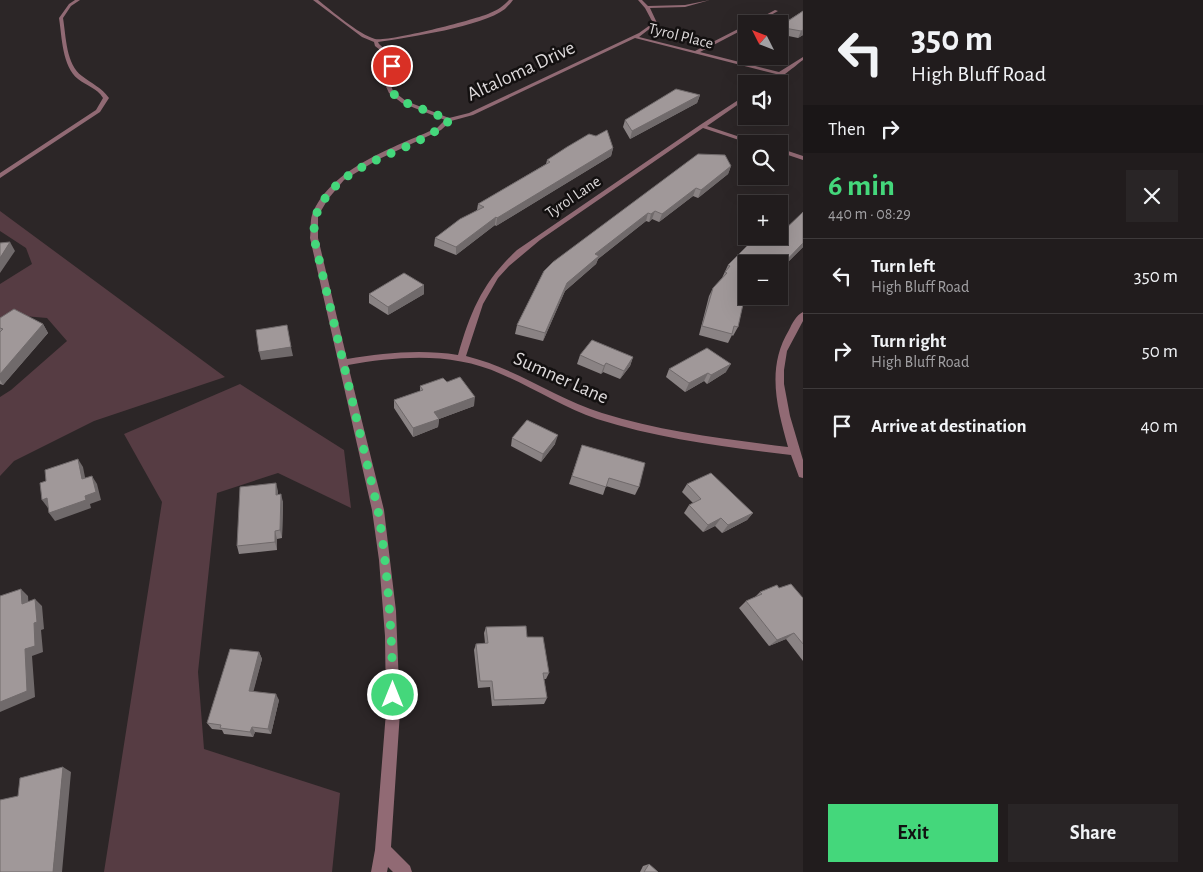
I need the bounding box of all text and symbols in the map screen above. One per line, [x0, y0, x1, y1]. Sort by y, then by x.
north arrow [738, 15, 788, 65]
map controls [738, 15, 788, 305]
street label: Tyrol Place [647, 20, 715, 53]
icon: left [828, 20, 893, 85]
text: 350 m [911, 22, 993, 57]
street label: Altaloma Drive [464, 37, 578, 105]
pin [371, 45, 413, 87]
icon: arrive [378, 52, 406, 80]
text: High Bluff Road [911, 63, 1046, 85]
button: sound [738, 75, 788, 125]
icon: right [876, 115, 904, 143]
text: Then [828, 120, 866, 139]
button: search [738, 135, 788, 185]
button: close [1126, 170, 1178, 222]
text: 6 min [828, 171, 895, 201]
street label: Tyrol Lane [543, 173, 604, 222]
button: + [738, 195, 788, 245]
text: 440 m · 08:29 [828, 206, 911, 222]
button: − [738, 255, 788, 305]
text: Turn left [871, 257, 935, 276]
icon: left [828, 262, 856, 290]
text: 350 m [1134, 267, 1178, 286]
text: High Bluff Road [871, 279, 969, 295]
text: Turn right [871, 332, 946, 351]
icon: right [828, 337, 856, 365]
text: 50 m [1142, 342, 1178, 361]
street label: Sumner Lane [511, 348, 611, 408]
text: High Bluff Road [871, 354, 969, 370]
icon: arrive [828, 412, 856, 440]
text: Arrive at destination [871, 417, 1027, 436]
text: 40 m [1140, 417, 1178, 436]
position arrow [366, 668, 418, 720]
button: Exit [828, 804, 998, 862]
button: Share [1008, 804, 1178, 862]

